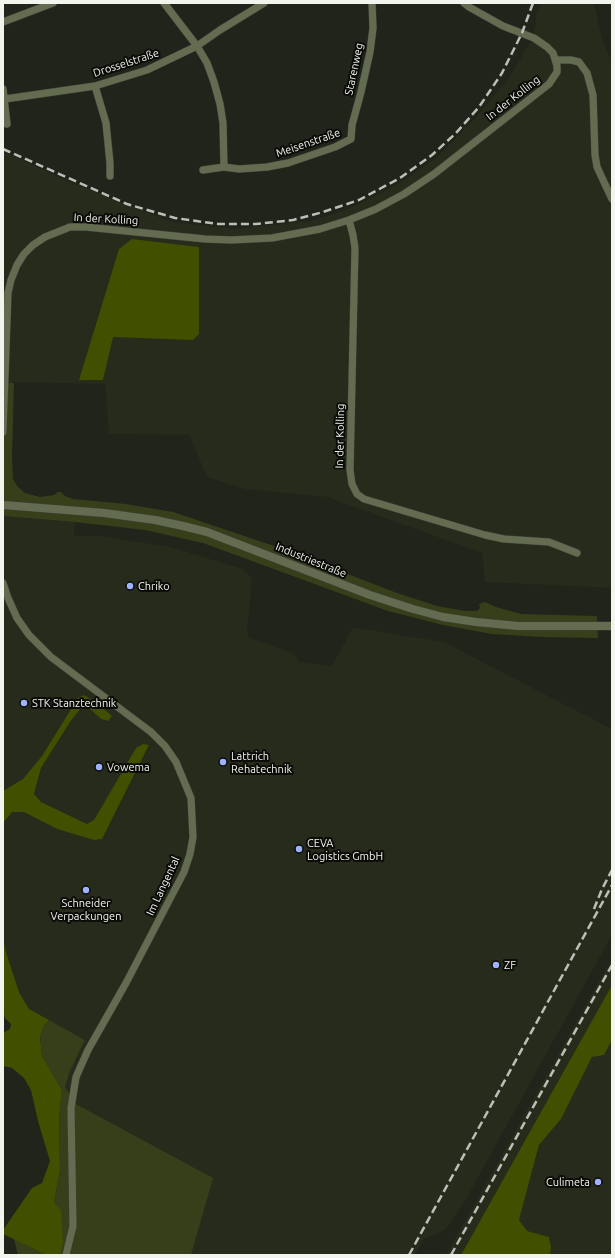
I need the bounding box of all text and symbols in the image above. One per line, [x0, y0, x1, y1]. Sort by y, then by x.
street label: Starenweg [342, 42, 366, 96]
street label: Drosselstraße [91, 46, 161, 80]
street label: In der Kolling [483, 73, 543, 123]
street label: Meisenstraße [274, 126, 342, 160]
street label: In der Kolling [73, 211, 139, 227]
street label: In der Kolling [333, 403, 347, 469]
street label: Industriestraße [274, 540, 348, 580]
place label: Chriko [138, 579, 170, 593]
marker: Chriko [125, 581, 135, 591]
place label: STK Stanztechnik [32, 696, 116, 710]
marker: STK Stanztechnik [19, 698, 29, 708]
place label: Lattrich Rehatechnik [231, 749, 292, 775]
marker: Lattrich Rehatechnik [218, 757, 228, 767]
place label: Vowema [107, 760, 150, 774]
marker: Vowema [94, 762, 104, 772]
place label: CEVA Logistics GmbH [307, 836, 383, 862]
marker: CEVA Logistics GmbH [294, 844, 304, 854]
street label: Im Langental [144, 854, 182, 918]
marker: Schneider Verpackungen [81, 885, 91, 895]
place label: Schneider Verpackungen [51, 896, 121, 922]
place label: ZF [504, 958, 516, 972]
marker: ZF [491, 960, 501, 970]
place label: Culimeta [546, 1175, 590, 1189]
marker: Culimeta [593, 1177, 603, 1187]

